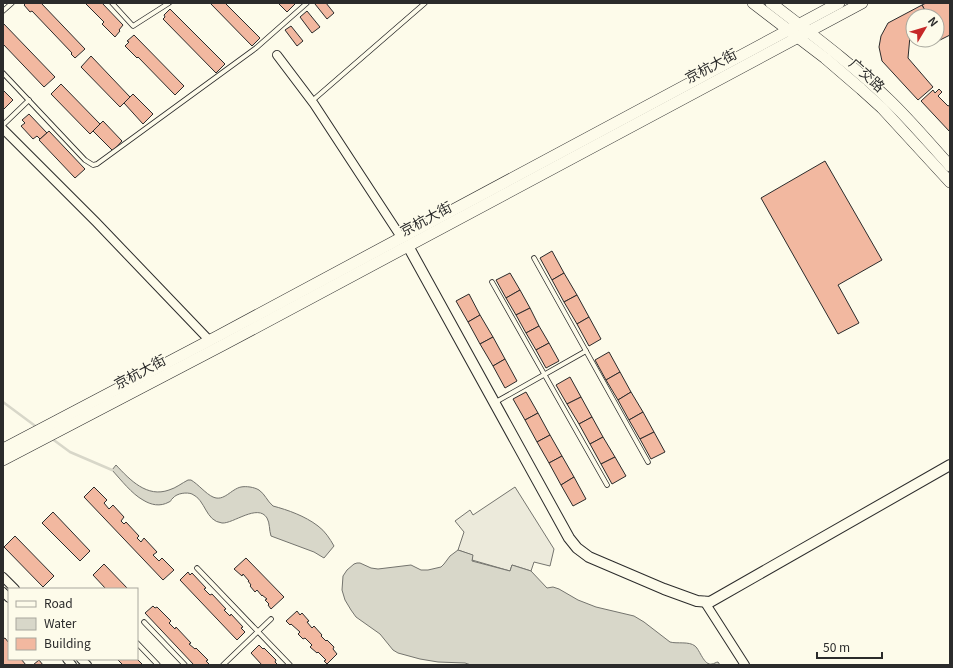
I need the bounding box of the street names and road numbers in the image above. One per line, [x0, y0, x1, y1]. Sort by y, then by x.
street label: 京杭大街 [681, 43, 740, 87]
street label: 广交路 [845, 53, 890, 96]
street label: 京杭大街 [396, 196, 455, 240]
street label: 京杭大街 [110, 349, 169, 393]

